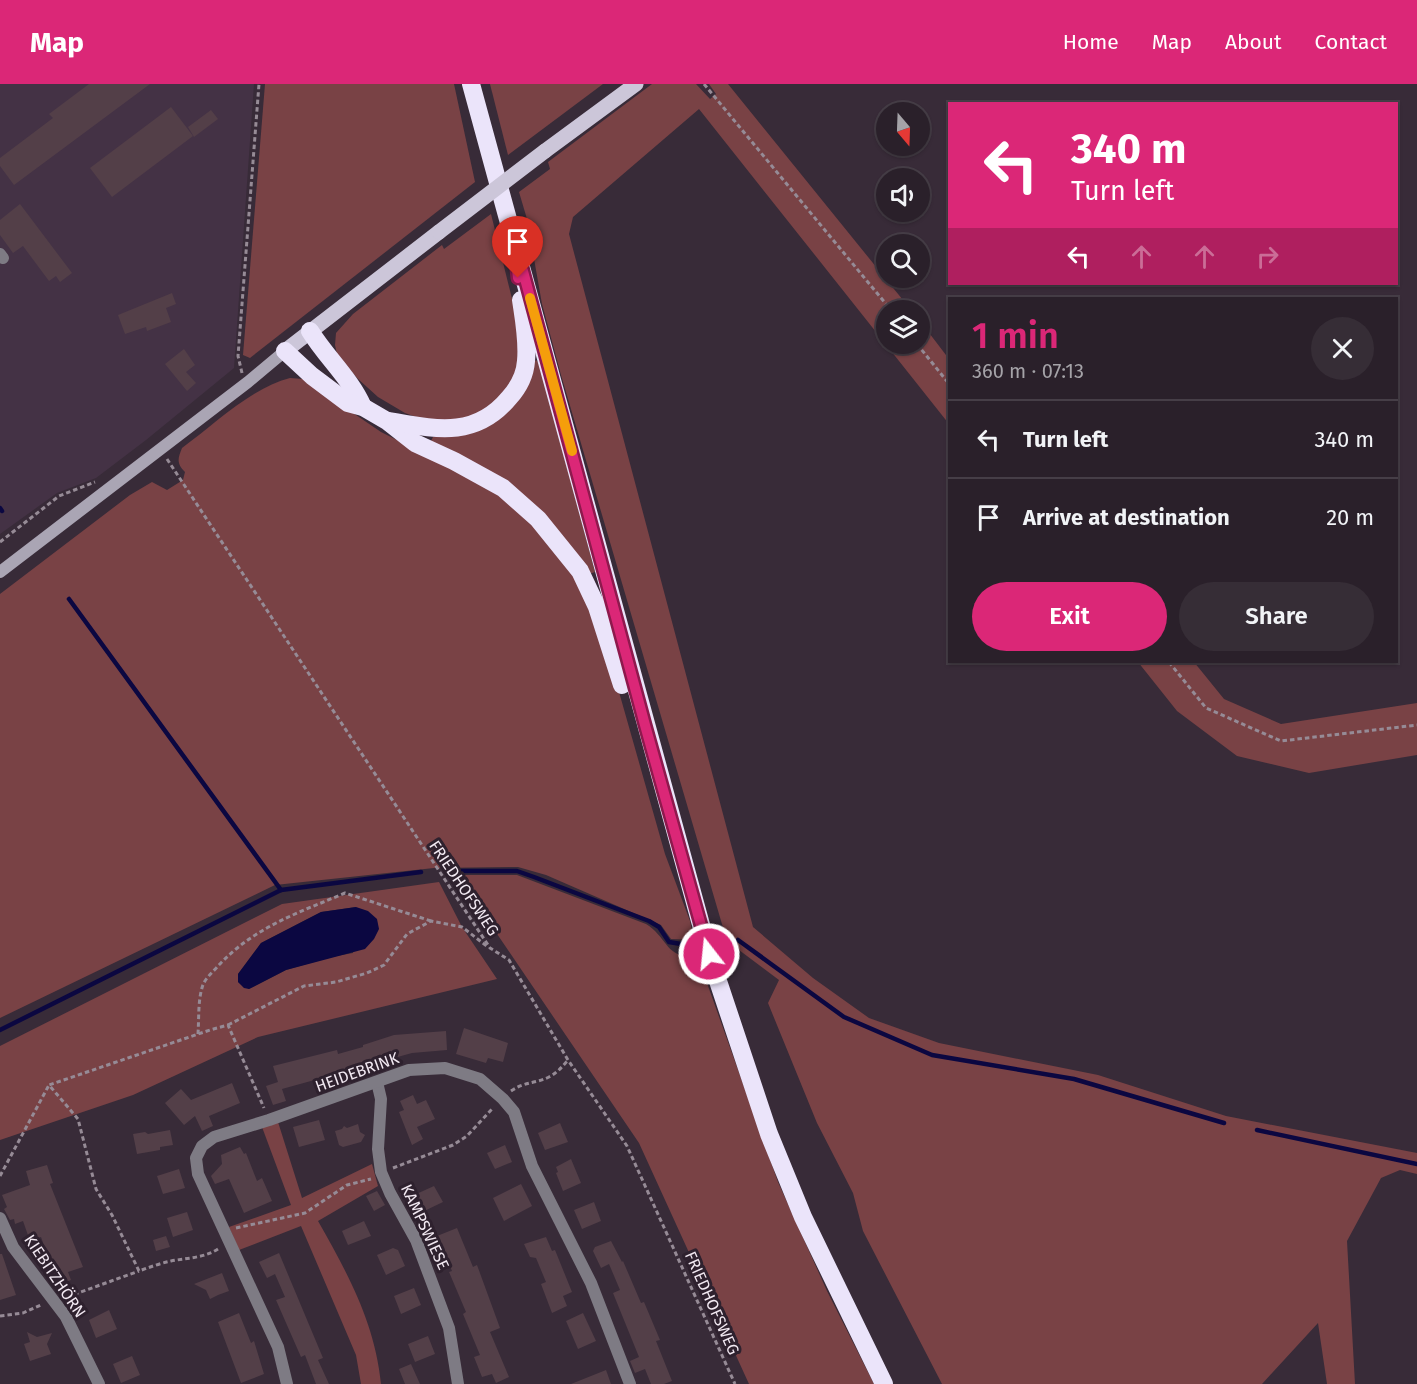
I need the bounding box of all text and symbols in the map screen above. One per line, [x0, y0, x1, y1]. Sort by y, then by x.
text: Map [30, 26, 84, 59]
text: Home [1063, 29, 1119, 55]
text: Map [1152, 29, 1192, 55]
text: About [1225, 29, 1282, 55]
text: Contact [1315, 29, 1387, 55]
north arrow [876, 102, 930, 156]
map controls [876, 102, 930, 354]
text: 340 m [1071, 124, 1187, 174]
icon: left [972, 126, 1050, 204]
button: sound [876, 168, 930, 222]
text: Turn left [1071, 175, 1174, 207]
pin [492, 216, 543, 278]
icon: arrive [501, 225, 534, 258]
button: search [876, 234, 930, 288]
icon: left [1062, 240, 1095, 273]
icon: ahead [1125, 240, 1158, 273]
icon: ahead [1188, 240, 1221, 273]
icon: right [1251, 240, 1284, 273]
button: layers [876, 300, 930, 354]
text: 1 min [972, 314, 1059, 358]
button: close [1311, 317, 1374, 380]
text: 360 m · 07:13 [972, 359, 1084, 383]
icon: left [972, 423, 1005, 456]
text: Turn left [1023, 426, 1108, 453]
text: 340 m [1314, 426, 1374, 453]
icon: arrive [972, 501, 1005, 534]
text: Arrive at destination [1023, 504, 1230, 531]
text: 20 m [1326, 504, 1374, 531]
button: Exit [972, 582, 1167, 651]
button: Share [1179, 582, 1374, 651]
street label: FRIEDHOFSWEG [425, 837, 503, 939]
position arrow [677, 922, 741, 986]
street label: HEIDEBRINK [313, 1048, 402, 1096]
street label: KAMPSWIESE [397, 1181, 453, 1273]
street label: KIEBITZHÖRN [20, 1231, 90, 1321]
street label: FRIEDHOFSWEG [681, 1248, 743, 1358]

